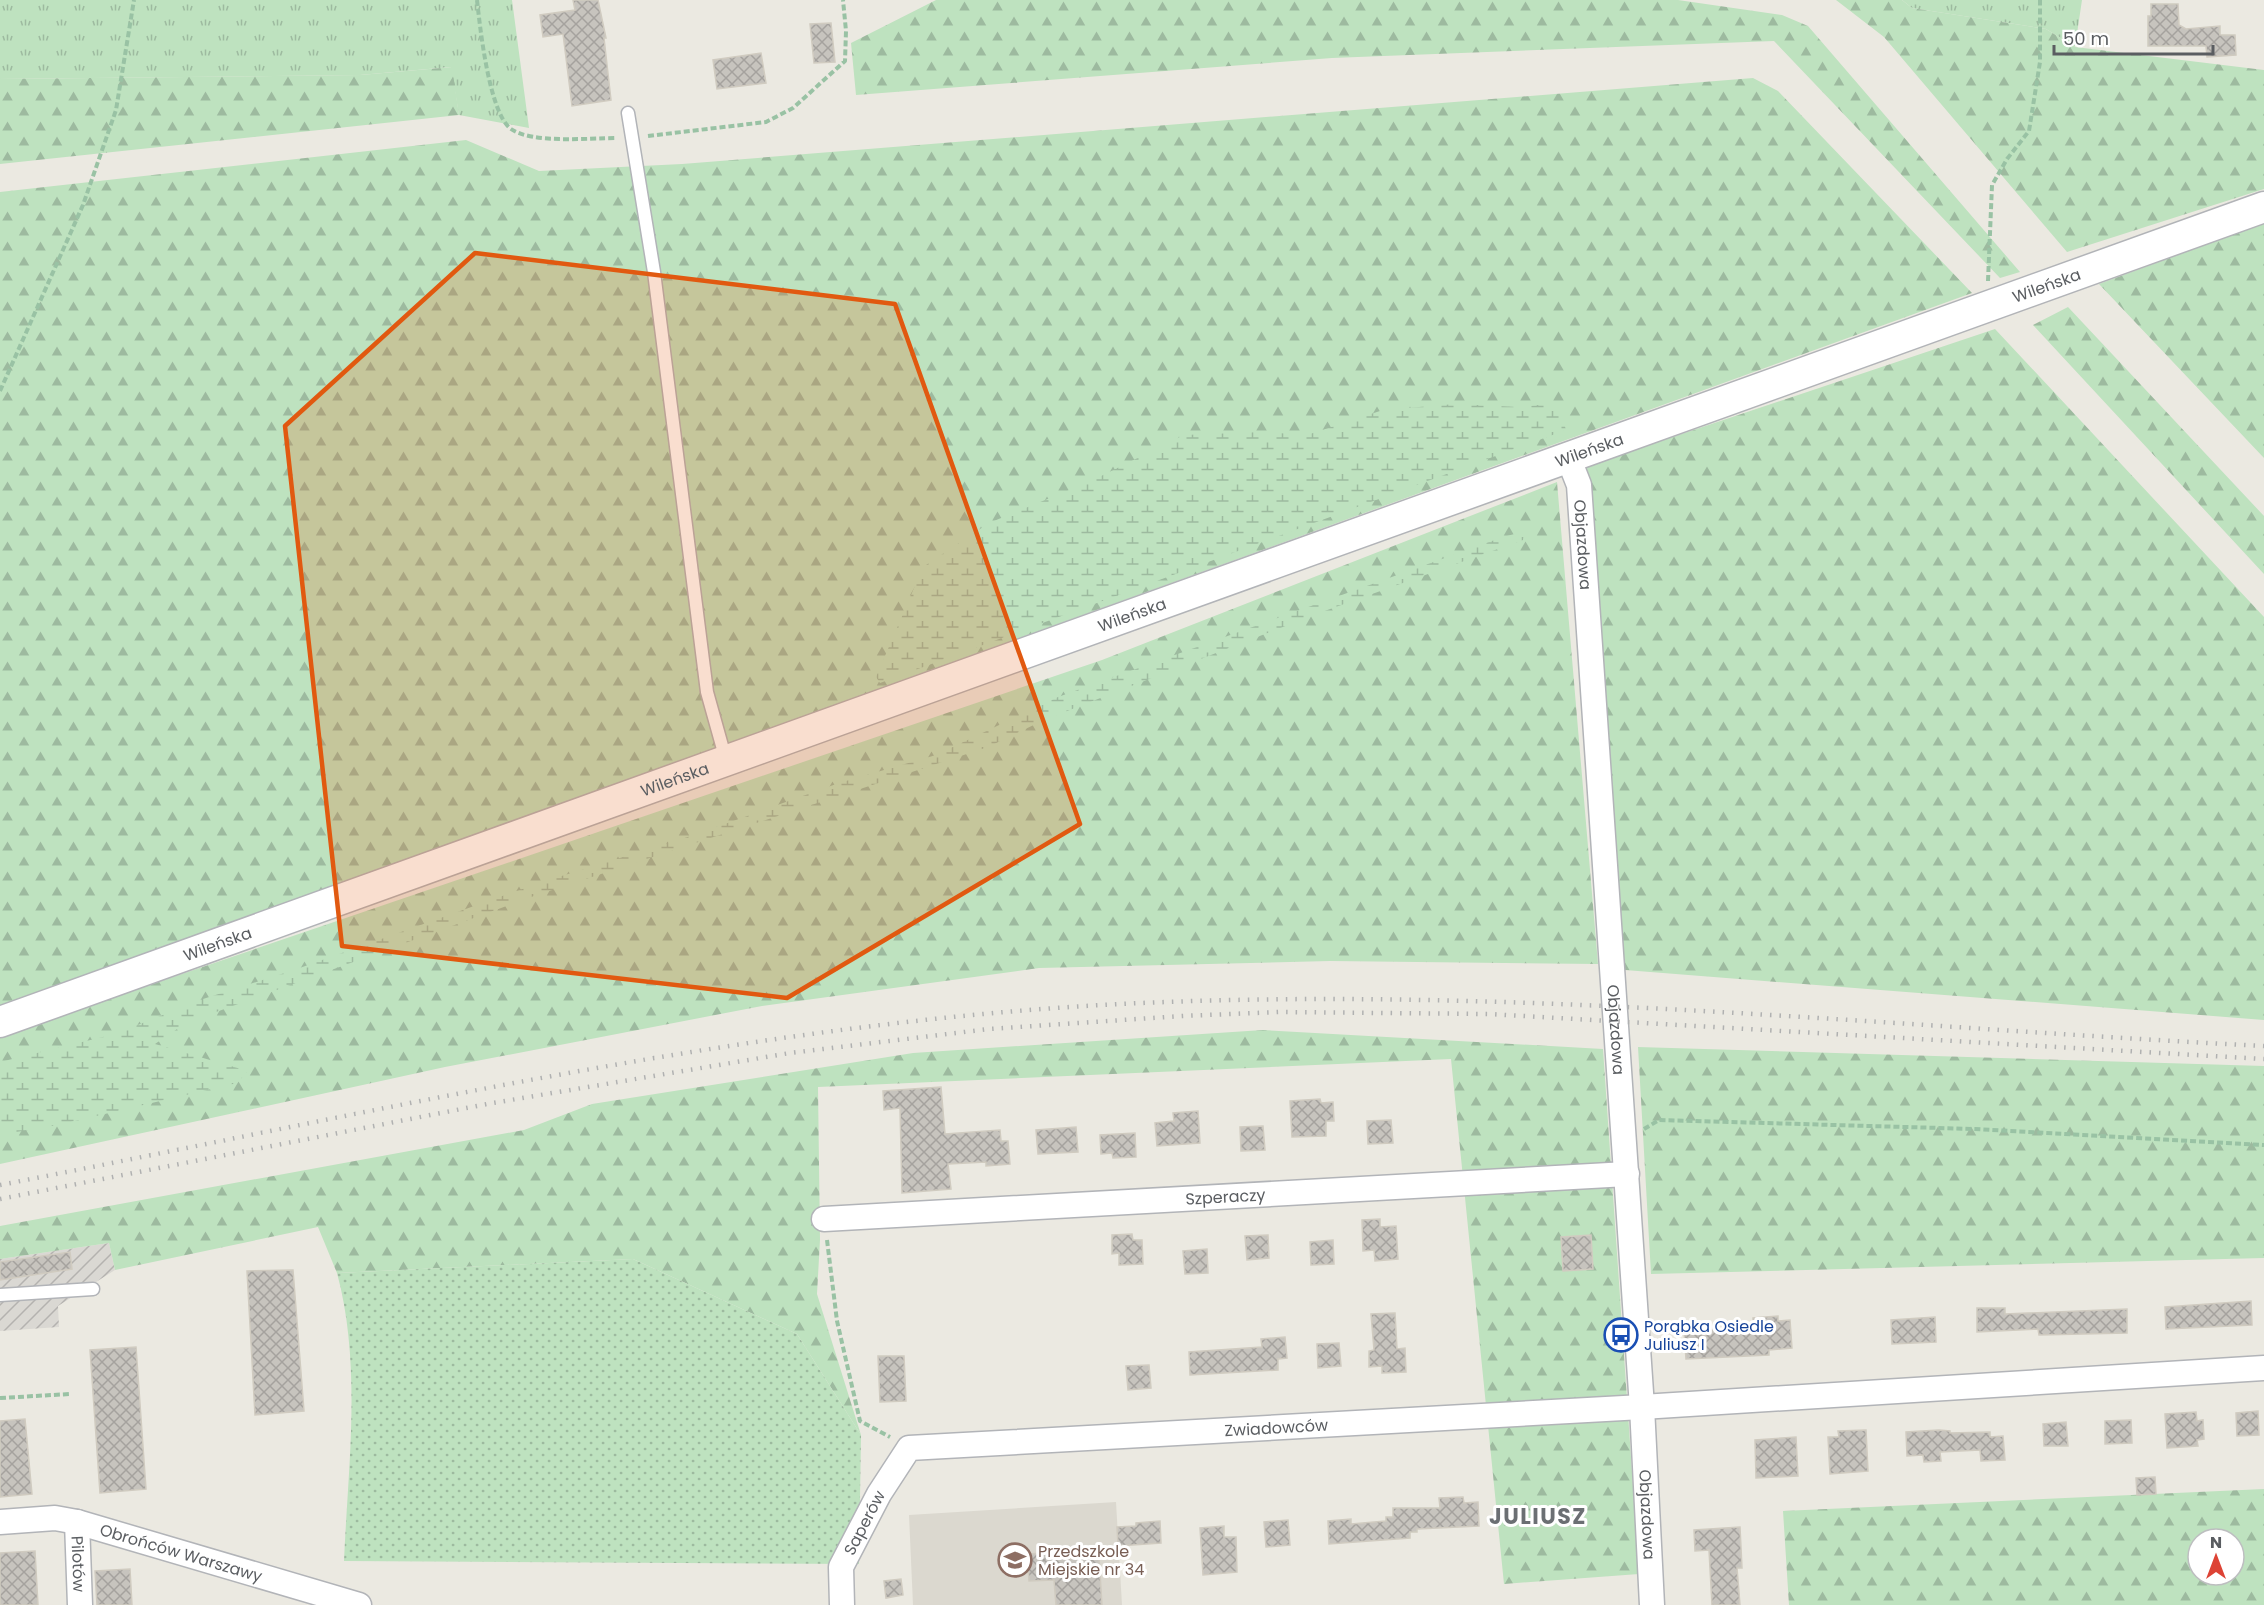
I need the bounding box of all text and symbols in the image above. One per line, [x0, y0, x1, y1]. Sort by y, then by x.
scale bar [2054, 18, 2213, 56]
text: 50 m [2063, 26, 2109, 51]
street label: Wileńska [2009, 263, 2084, 309]
street label: Wileńska [1552, 428, 1627, 473]
street label: Objazdowa [1568, 499, 1597, 591]
street label: Wileńska [1095, 592, 1169, 638]
street label: Wileńska [637, 757, 712, 802]
street label: Wileńska [180, 921, 255, 967]
street label: Objazdowa [1601, 984, 1630, 1076]
street label: Szperaczy [1185, 1183, 1266, 1211]
place label: Porąbka Osiedle Juliusz I [1644, 1315, 1774, 1356]
bus stop icon: Porąbka Osiedle Juliusz I [1603, 1317, 1639, 1353]
street label: Zwiadowców [1224, 1414, 1329, 1442]
street label: Objazdowa [1633, 1469, 1661, 1560]
street label: Saperów [838, 1486, 891, 1559]
district label: JULIUSZ [1489, 1501, 1587, 1532]
street label: Obrońców Warszawy [97, 1518, 265, 1588]
north arrow [2186, 1527, 2246, 1587]
text: N [2210, 1531, 2222, 1554]
street label: Pilotów [66, 1535, 91, 1593]
place label: Przedszkole Miejskie nr 34 [1038, 1540, 1144, 1581]
school or university icon: Przedszkole Miejskie nr 34 [997, 1542, 1033, 1578]

